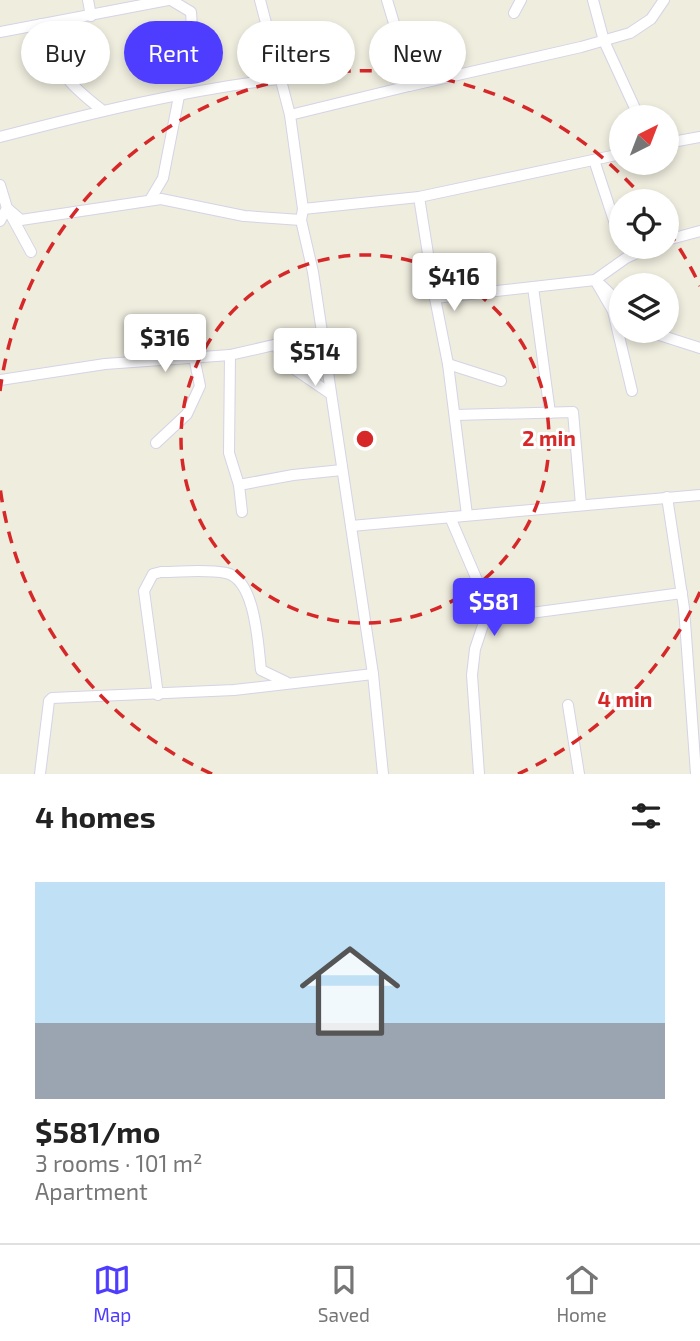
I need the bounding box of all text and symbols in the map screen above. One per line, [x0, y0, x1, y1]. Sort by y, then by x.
chip: Buy [21, 21, 110, 84]
chip: Rent [124, 21, 223, 84]
chip: Filters [237, 21, 355, 84]
chip: New [369, 21, 466, 84]
north arrow [609, 105, 679, 175]
map controls [609, 105, 679, 343]
button: locate [609, 189, 679, 259]
pin: $416 [413, 254, 495, 313]
text: $416 [428, 262, 480, 290]
button: layers [609, 273, 679, 343]
pin: $316 [124, 314, 206, 374]
text: $316 [140, 323, 190, 351]
pin: $514 [274, 328, 356, 388]
text: $514 [290, 337, 340, 365]
text: 2 min [522, 425, 576, 450]
centre of rings [353, 427, 377, 451]
pin: $581 [453, 578, 535, 638]
text: $581 [469, 587, 519, 615]
text: 4 min [598, 686, 652, 711]
icon: filters [627, 797, 665, 835]
text: 4 homes [35, 798, 156, 834]
icon: home [287, 928, 413, 1054]
text: $581/mo [35, 1113, 160, 1149]
text: 3 rooms · 101 m² [35, 1149, 202, 1177]
text: Apartment [35, 1177, 148, 1205]
tab: Map [93, 1261, 131, 1326]
tab: Saved [318, 1261, 370, 1326]
tab: Home [556, 1261, 607, 1326]

